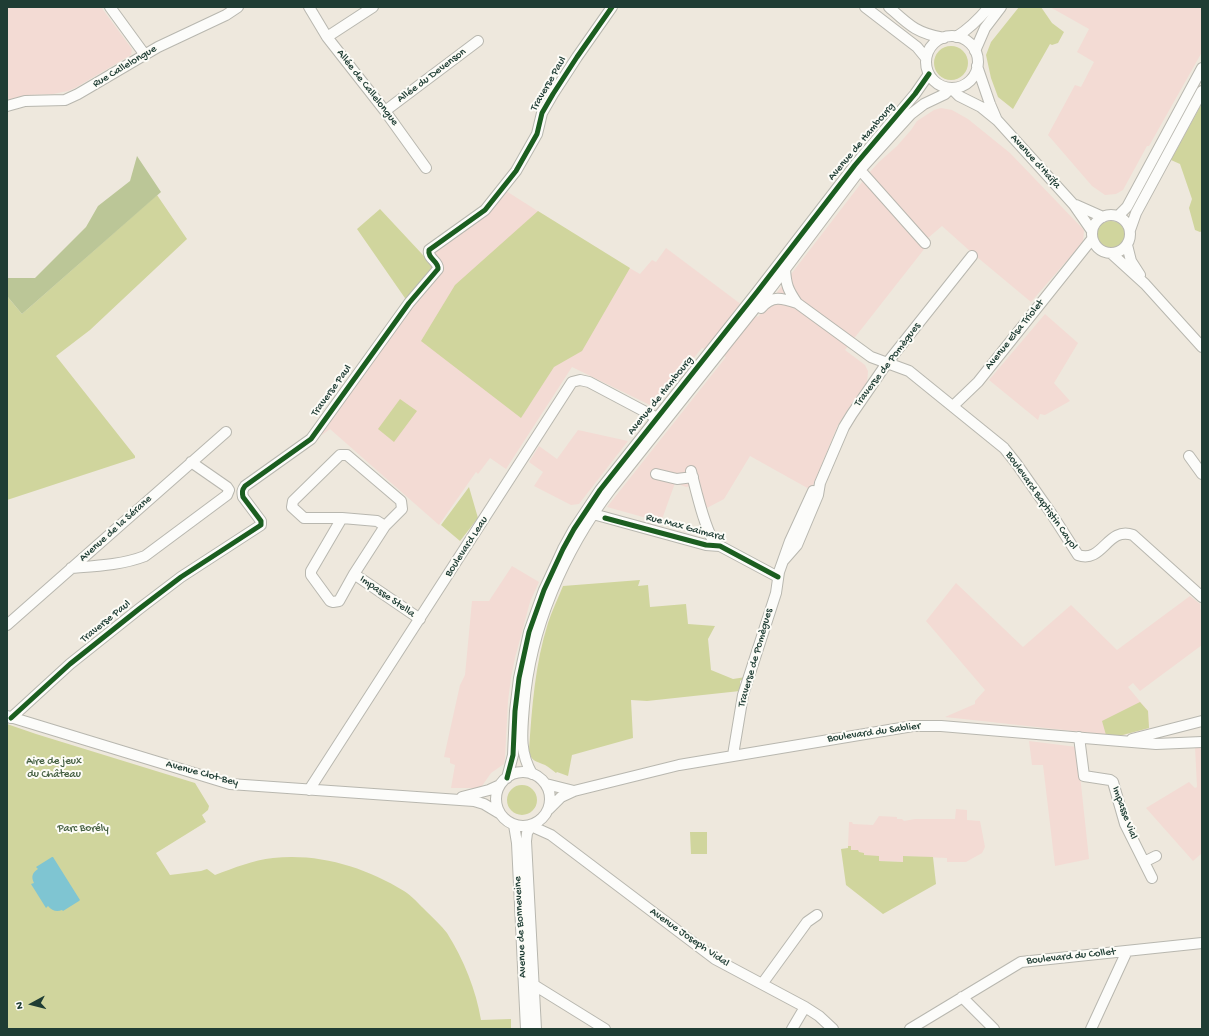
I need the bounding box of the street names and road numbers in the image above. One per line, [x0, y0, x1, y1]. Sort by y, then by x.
street label: Rue Callelongue [91, 43, 159, 91]
street label: Allée du Devenson [395, 46, 469, 106]
street label: Allée de Callelongue [333, 47, 401, 129]
street label: Traverse Paul [528, 54, 570, 114]
street label: Avenue de Hambourg [826, 100, 898, 184]
street label: Avenue d'Haïfa [1007, 132, 1063, 192]
street label: Avenue Elsa Triolet [983, 297, 1047, 373]
street label: Traverse de Pomègues [852, 320, 924, 410]
street label: Avenue de Hambourg [625, 354, 697, 438]
street label: Traverse Paul [309, 363, 355, 419]
street label: Boulevard Baptistin Cayol [1002, 449, 1080, 553]
street label: Avenue de la Sérane [77, 493, 155, 565]
street label: Rue Max Gaimard [644, 511, 726, 545]
street label: Boulevard Leau [443, 514, 491, 580]
street label: Impasse Stella [357, 573, 417, 621]
street label: Traverse Paul [78, 598, 134, 646]
street label: Traverse de Pomègues [736, 607, 776, 709]
street label: Boulevard du Sablier [826, 720, 922, 746]
street label: Avenue Clot-Bey [164, 758, 240, 790]
street label: Impasse Vial [1108, 785, 1140, 841]
street label: Avenue de Bonneveine [512, 876, 530, 978]
street label: Avenue Joseph Vidal [647, 906, 731, 970]
street label: Boulevard du Collet [1026, 946, 1116, 968]

